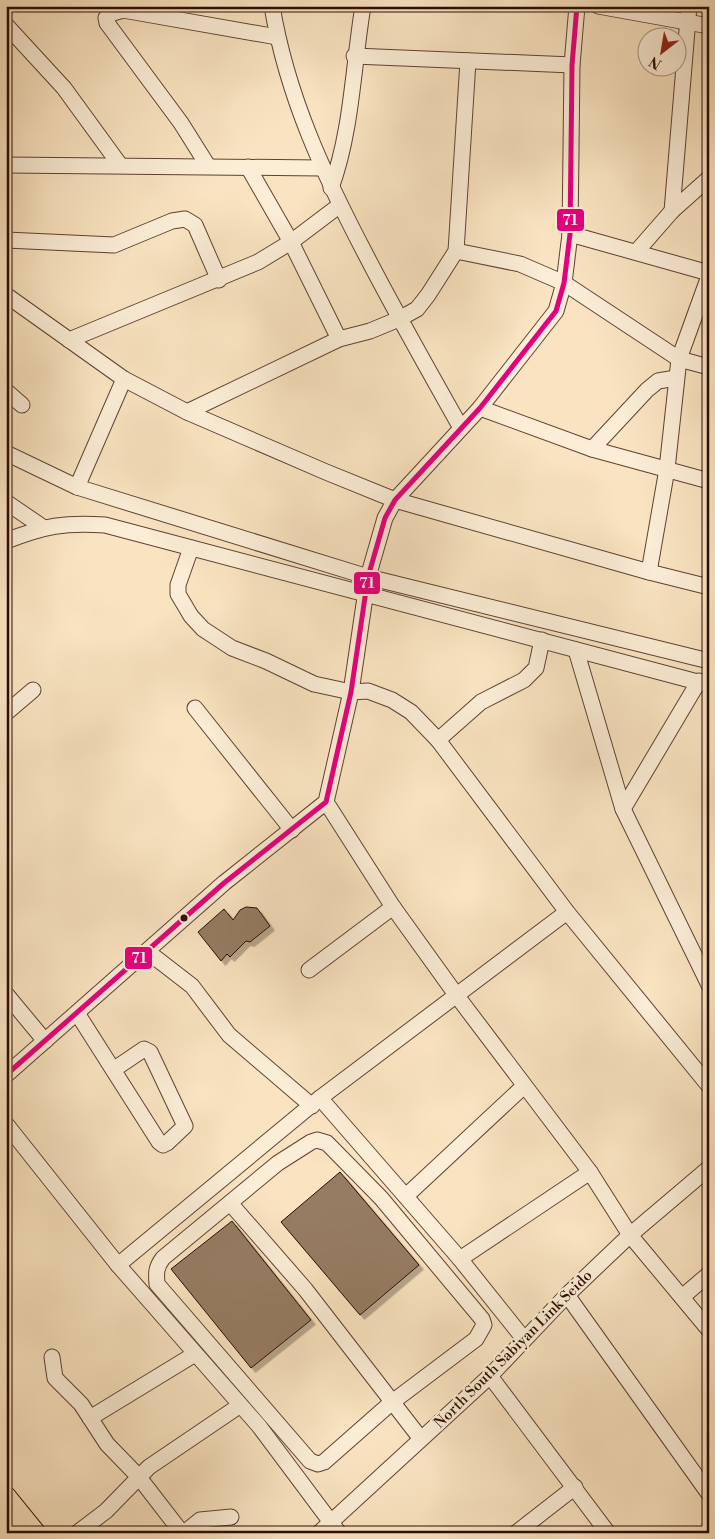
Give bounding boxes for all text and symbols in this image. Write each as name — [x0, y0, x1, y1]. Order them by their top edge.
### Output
north arrow — [638, 28, 688, 78]
text: N — [646, 52, 665, 73]
line badge: 71 — [556, 208, 585, 232]
text: 71 — [562, 212, 578, 230]
line badge: 71 — [353, 571, 381, 595]
text: 71 — [359, 575, 375, 593]
unlabelled marker — [179, 913, 189, 923]
line badge: 71 — [124, 946, 153, 970]
text: 71 — [131, 950, 147, 968]
street label: North South Sabiyan Link Seido — [430, 1266, 597, 1433]

